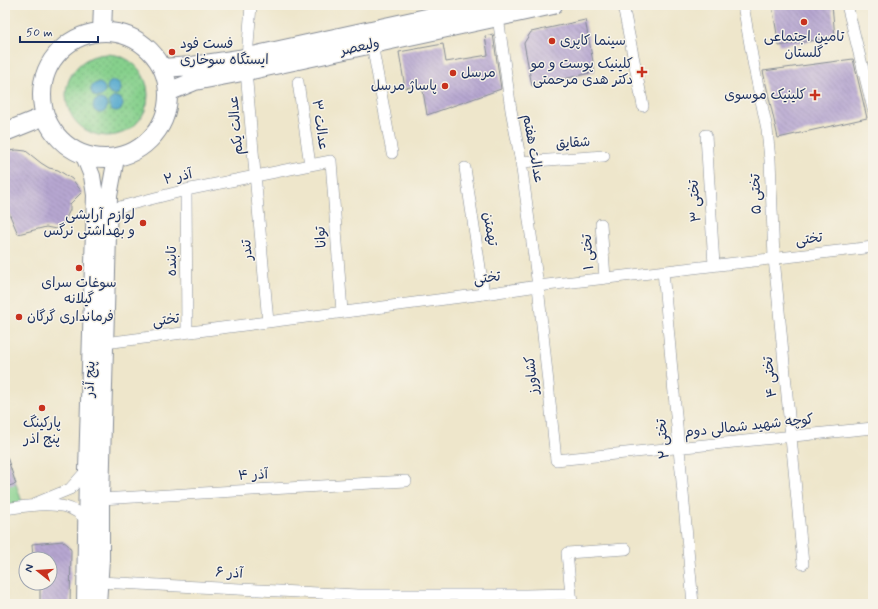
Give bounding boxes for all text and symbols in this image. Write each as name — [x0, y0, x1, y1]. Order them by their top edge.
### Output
marker: تامین اجتماعی گلستان — [799, 17, 809, 27]
scale bar — [20, 18, 98, 44]
text: 50 m — [26, 25, 53, 41]
place label: تامین اجتماعی گلستان — [764, 28, 845, 62]
place label: سینما کاپری — [560, 32, 626, 50]
street label: ولیعصر — [338, 34, 381, 60]
place label: فست فود ایستگاه سوخاری — [180, 35, 269, 69]
marker: سینما کاپری — [547, 36, 557, 46]
marker: فست فود ایستگاه سوخاری — [167, 47, 177, 57]
place label: کلینیک پوست و مو دکتر هدی مرحمتی — [530, 55, 633, 89]
place label: مرسل — [461, 64, 496, 82]
marker: کلینیک پوست و مو دکتر هدی مرحمتی — [636, 66, 648, 78]
marker: مرسل — [448, 68, 458, 78]
place label: پاساژ مرسل — [371, 77, 437, 95]
marker: پاساژ مرسل — [440, 81, 450, 91]
place label: کلینیک موسوی — [724, 86, 806, 104]
marker: کلینیک موسوی — [809, 89, 821, 101]
street label: عدالت یکم — [224, 94, 249, 156]
street label: عدالت ۳ — [308, 98, 332, 152]
street label: عدالت هفتم — [517, 113, 548, 185]
street label: شقایق — [555, 133, 591, 153]
street label: ۲ آذر — [162, 165, 195, 189]
street label: ۵ تختی — [746, 172, 766, 215]
street label: تختی ۳ — [684, 178, 705, 223]
place label: لوازم آرایشی و بهداشتی نرگس — [43, 206, 135, 240]
street label: تهمتن — [478, 211, 502, 248]
marker: لوازم آرایشی و بهداشتی نرگس — [138, 218, 148, 228]
street label: توانا — [311, 225, 331, 249]
street label: تختی — [794, 228, 825, 250]
street label: ۱ تختی — [578, 232, 598, 271]
street label: تندر — [237, 238, 257, 262]
street label: تابنده — [163, 245, 181, 276]
marker: سوغات سرای گیلانه — [74, 263, 84, 273]
street label: تختی — [472, 267, 503, 289]
place label: سوغات سرای گیلانه — [41, 274, 117, 308]
place label: فرمانداری گرگان — [27, 308, 114, 326]
street label: تختی — [151, 309, 182, 331]
marker: فرمانداری گرگان — [14, 312, 24, 322]
street label: کشاورز — [521, 355, 543, 396]
street label: تختی ۴ — [759, 355, 781, 399]
street label: پنج آذر — [80, 361, 100, 398]
marker: پارکینگ پنج اذر — [37, 403, 47, 413]
street label: کوچه شهید شمالی دوم — [684, 410, 815, 443]
place label: پارکینگ پنج اذر — [23, 414, 61, 448]
street label: تختی ۲ — [652, 417, 674, 460]
street label: آذر ۴ — [238, 465, 269, 485]
north arrow — [18, 551, 58, 591]
text: N — [22, 563, 37, 574]
street label: آذر ۶ — [215, 563, 244, 583]

